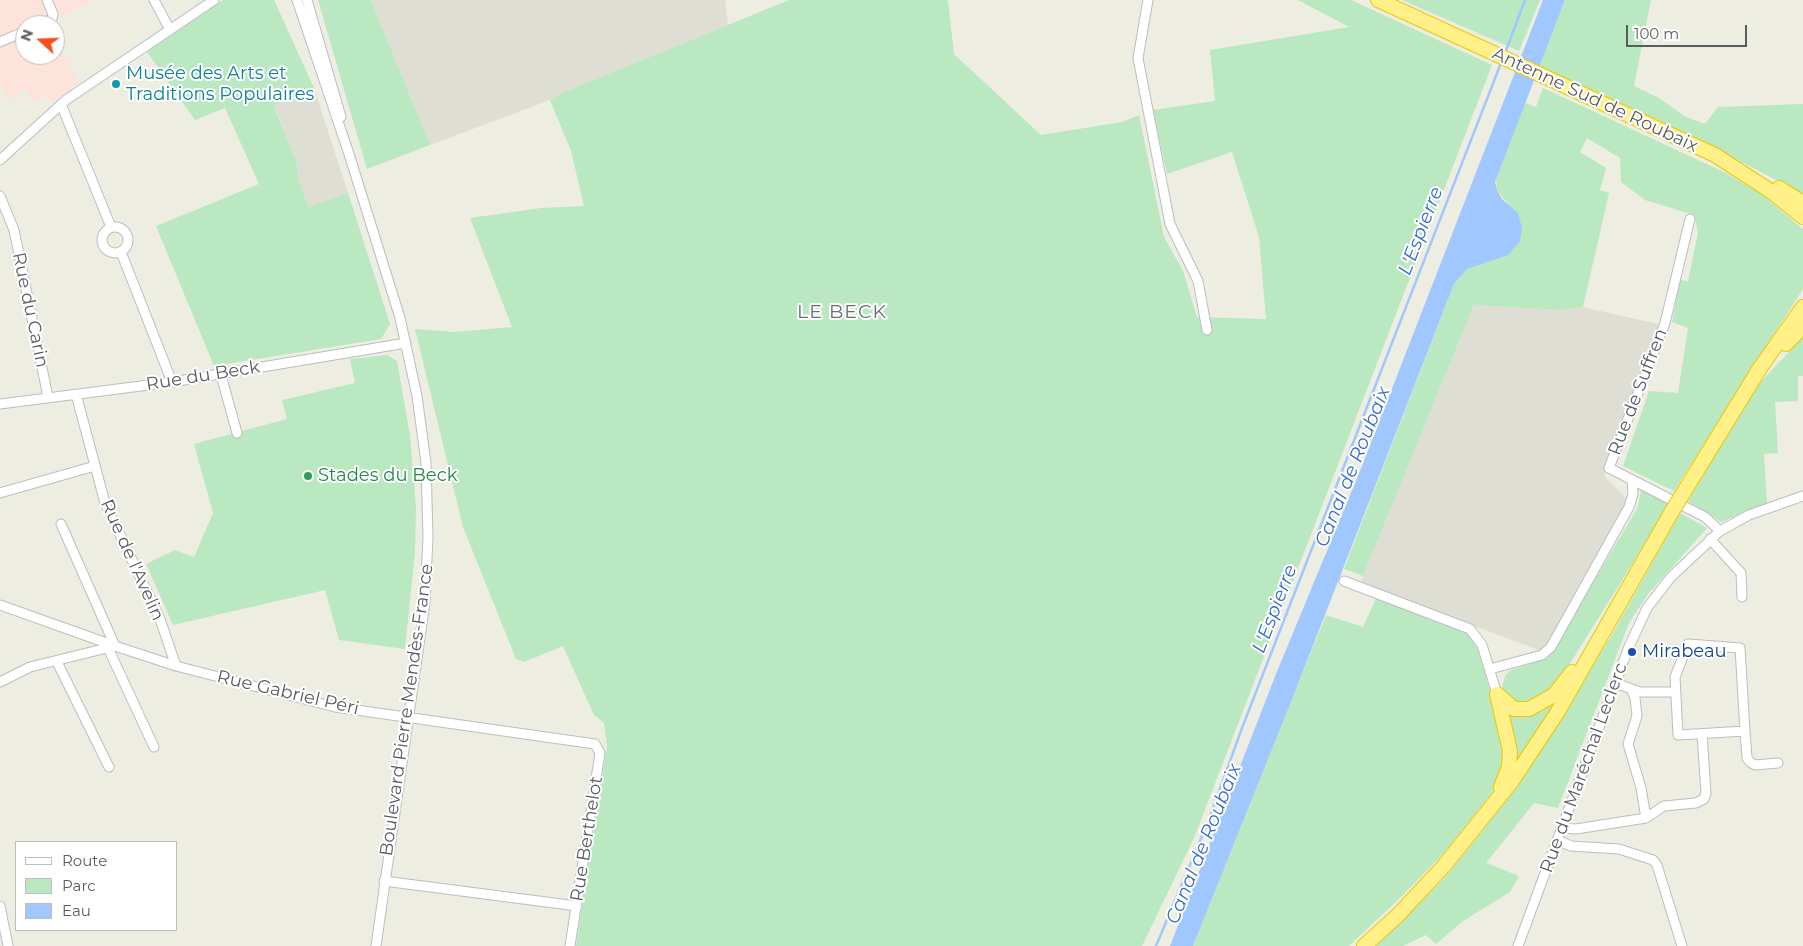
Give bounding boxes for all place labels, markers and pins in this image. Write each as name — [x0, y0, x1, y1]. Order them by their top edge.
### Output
place label: Musée des Arts et Traditions Populaires — [126, 63, 314, 106]
marker: Musée des Arts et Traditions Populaires — [110, 78, 122, 90]
place label: Stades du Beck — [318, 465, 457, 487]
marker: Stades du Beck — [302, 470, 314, 482]
place label: Mirabeau — [1642, 641, 1727, 663]
marker: Mirabeau — [1626, 646, 1638, 658]

